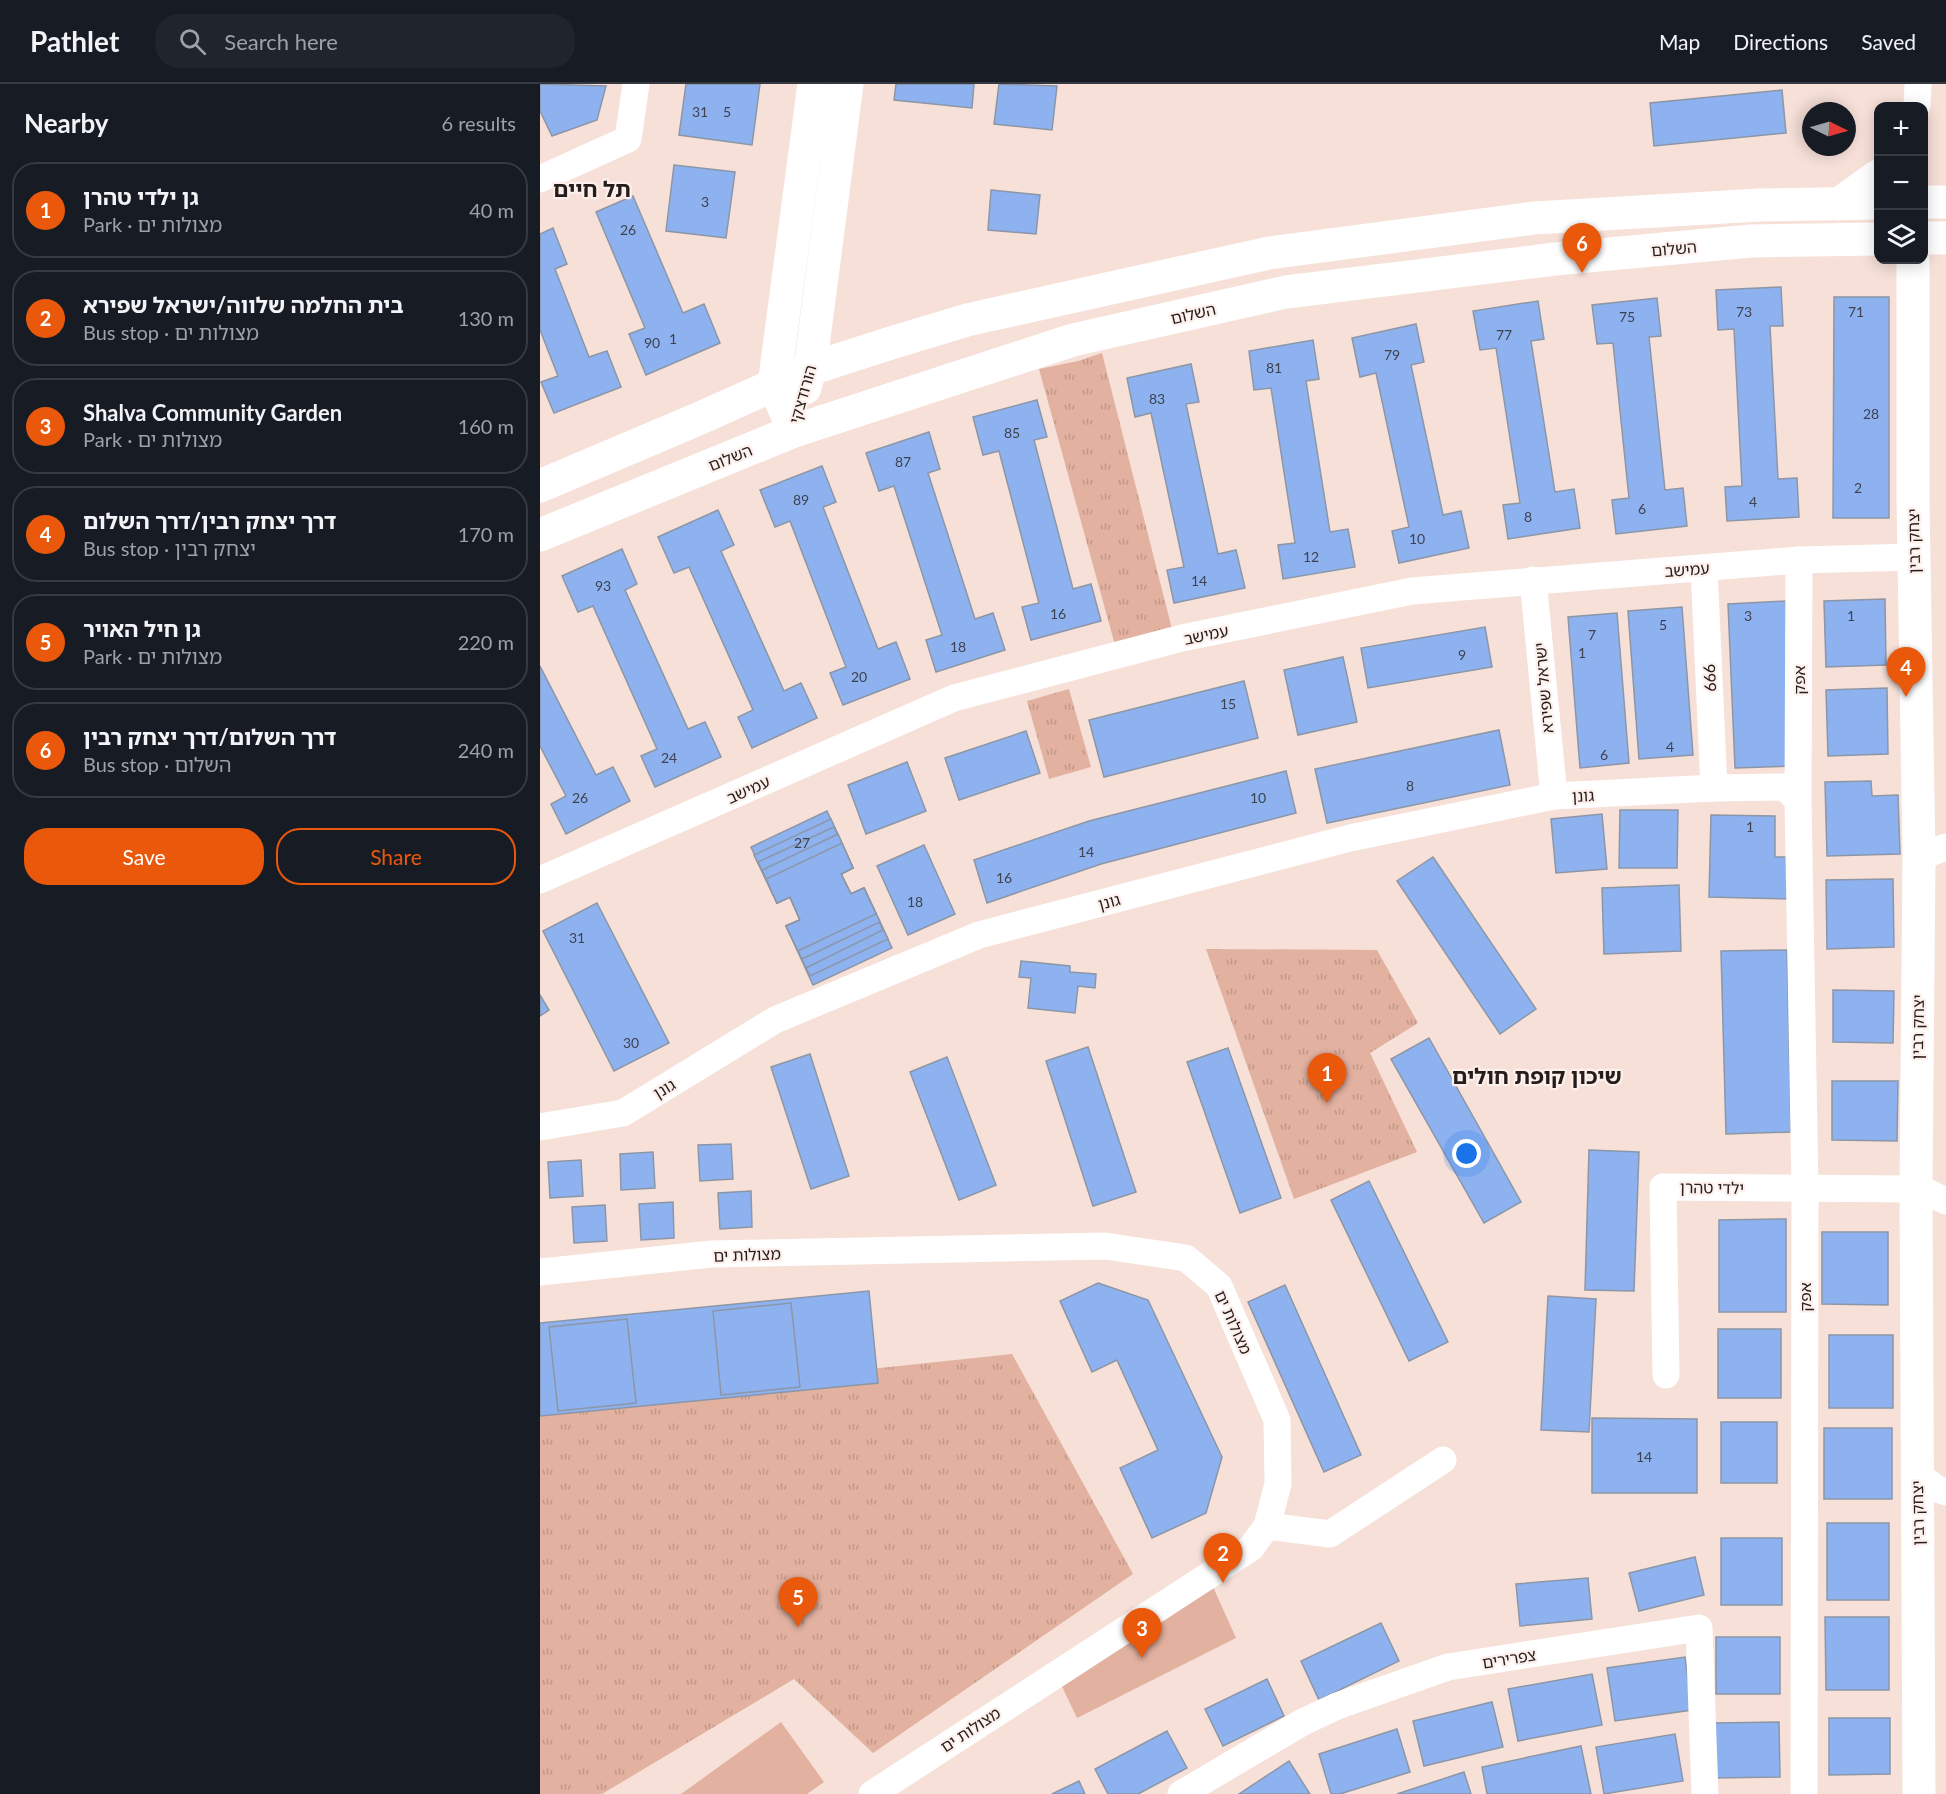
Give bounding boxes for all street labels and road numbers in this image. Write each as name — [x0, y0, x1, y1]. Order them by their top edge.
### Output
street label: השלום — [1650, 237, 1698, 259]
street label: השלום — [1169, 299, 1217, 327]
street label: הורודצקי — [785, 362, 819, 426]
street label: השלום — [705, 440, 755, 474]
street label: יצחק רבין — [1903, 508, 1923, 574]
street label: עמישב — [1664, 558, 1710, 580]
street label: עמישב — [1182, 620, 1230, 648]
street label: ישראל שפירא — [1530, 642, 1556, 734]
street label: 666 — [1699, 664, 1719, 692]
street label: אפק — [1789, 665, 1808, 695]
street label: עמישב — [723, 771, 773, 807]
street label: גונן — [1571, 785, 1595, 805]
street label: גונן — [1096, 889, 1122, 913]
street label: יצחק רבין — [1907, 994, 1927, 1060]
street label: גונן — [650, 1074, 678, 1102]
street label: ילדי טהרן — [1680, 1177, 1744, 1197]
street label: מצולות ים — [713, 1243, 781, 1265]
street label: אפק — [1795, 1282, 1814, 1312]
street label: מצולות ים — [1212, 1287, 1256, 1357]
street label: יצחק רבין — [1907, 1480, 1927, 1546]
street label: צפרירים — [1481, 1644, 1537, 1672]
street label: מצולות ים — [936, 1703, 1004, 1755]

